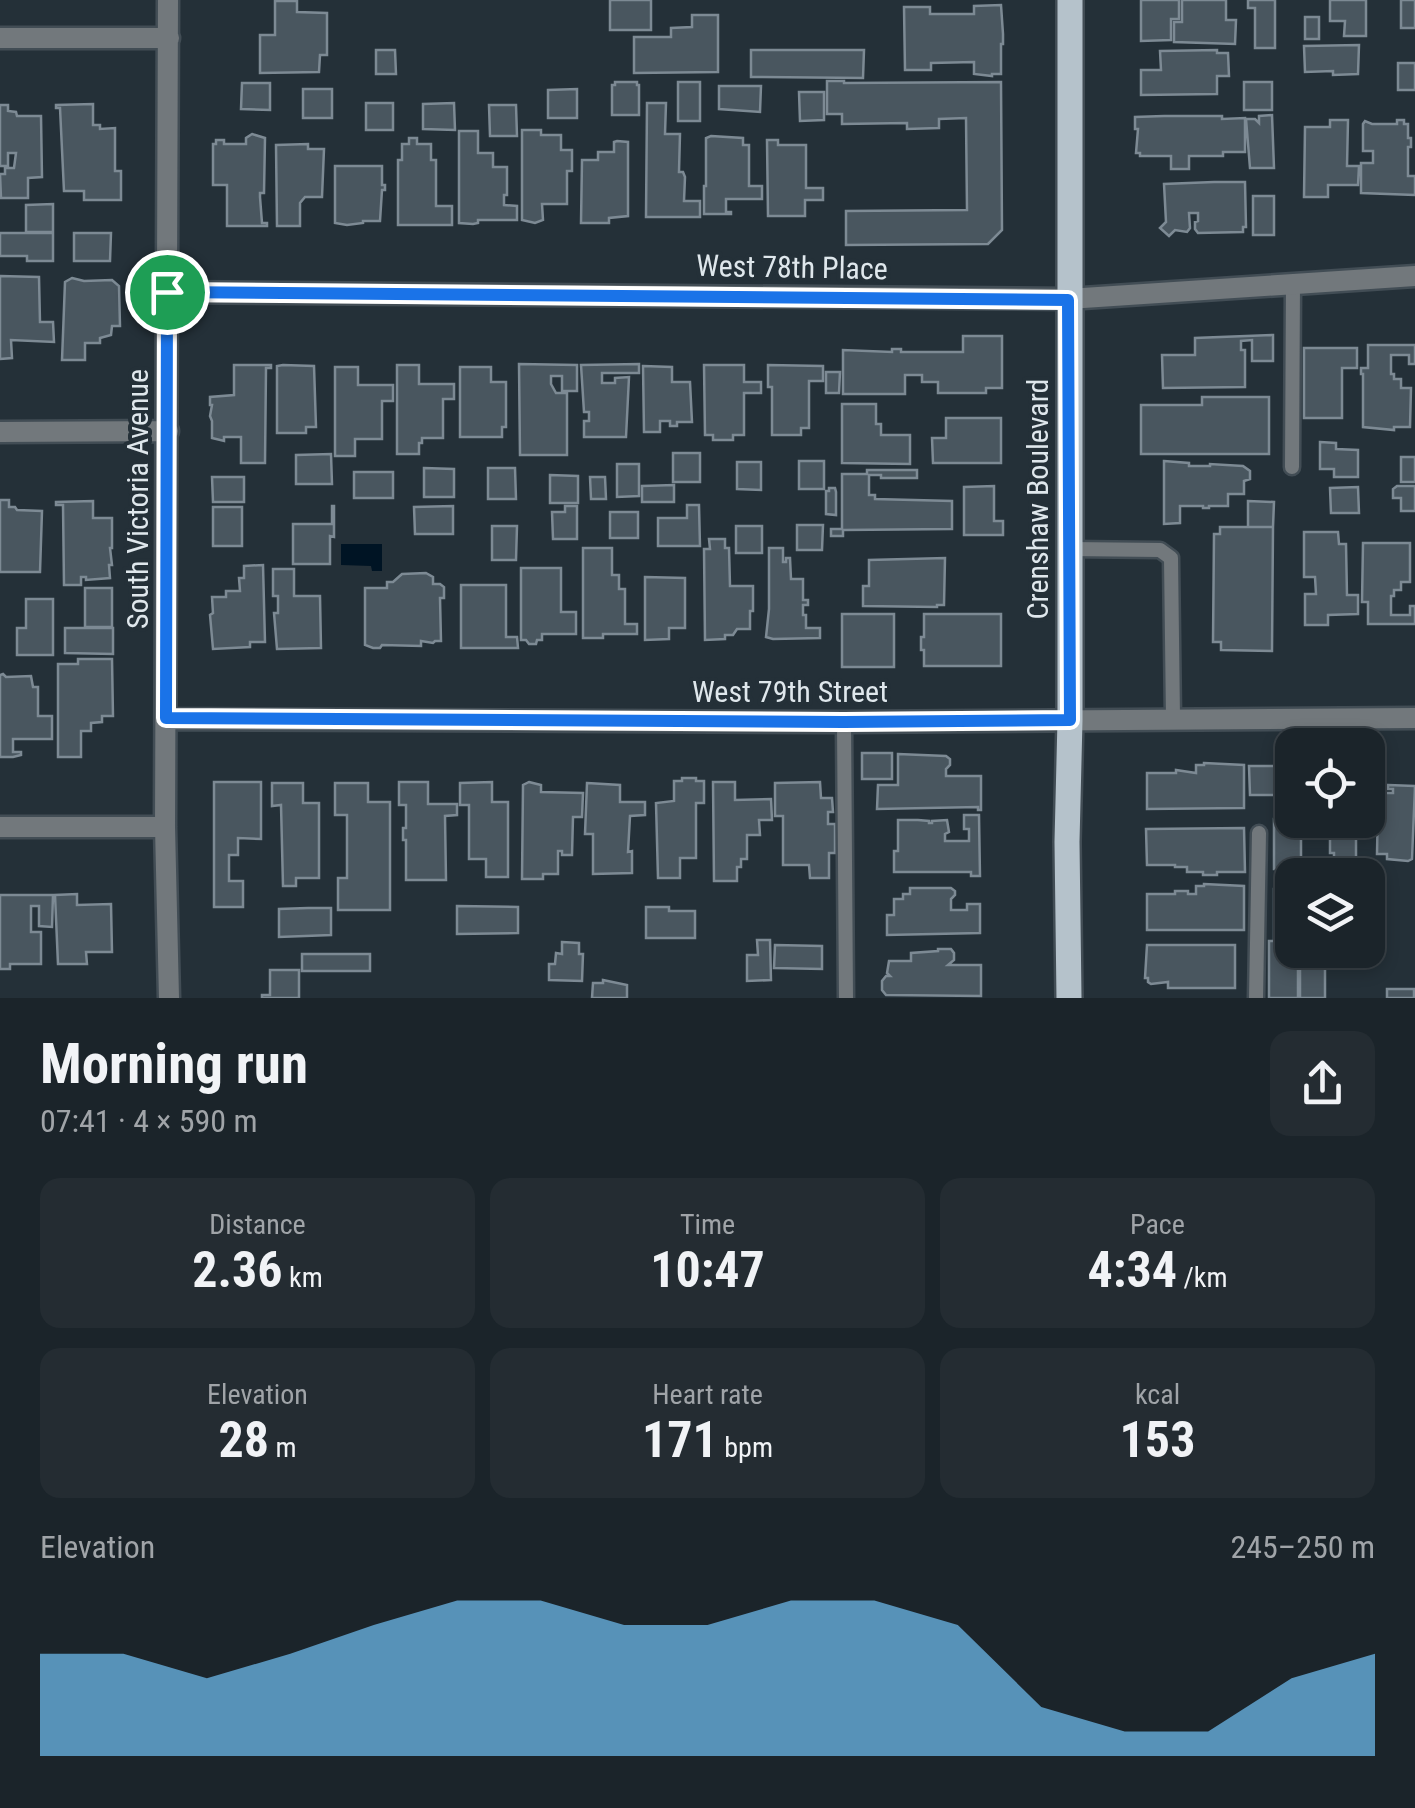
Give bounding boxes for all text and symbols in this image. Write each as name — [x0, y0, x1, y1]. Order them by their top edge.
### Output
street label: West 78th Place — [696, 248, 888, 286]
pin — [125, 250, 210, 335]
icon: arrive — [140, 265, 195, 320]
street label: South Victoria Avenue — [120, 369, 155, 629]
street label: Crenshaw Boulevard — [1020, 379, 1055, 619]
street label: West 79th Street — [692, 674, 888, 709]
map controls — [1275, 728, 1385, 968]
button: locate — [1275, 728, 1385, 838]
button: layers — [1275, 858, 1385, 968]
button: share — [1270, 1031, 1375, 1136]
text: Morning run — [40, 1032, 308, 1096]
text: 07:41 · 4 × 590 m — [40, 1102, 258, 1140]
text: Distance — [209, 1208, 306, 1241]
text: Time — [680, 1208, 735, 1241]
text: Pace — [1130, 1208, 1185, 1241]
text: 2.36 — [192, 1241, 283, 1299]
text: 10:47 — [650, 1241, 765, 1299]
text: 4:34 — [1087, 1241, 1177, 1299]
text: km — [283, 1261, 323, 1294]
text: /km — [1177, 1261, 1228, 1294]
text: Elevation — [207, 1378, 308, 1411]
text: Heart rate — [652, 1378, 763, 1411]
text: kcal — [1135, 1378, 1180, 1411]
text: 28 — [218, 1411, 269, 1469]
text: 171 — [642, 1411, 718, 1469]
text: 153 — [1120, 1411, 1195, 1469]
text: m — [269, 1431, 297, 1464]
text: bpm — [718, 1431, 773, 1464]
text: Elevation — [40, 1528, 155, 1566]
text: 245–250 m — [1230, 1528, 1375, 1566]

